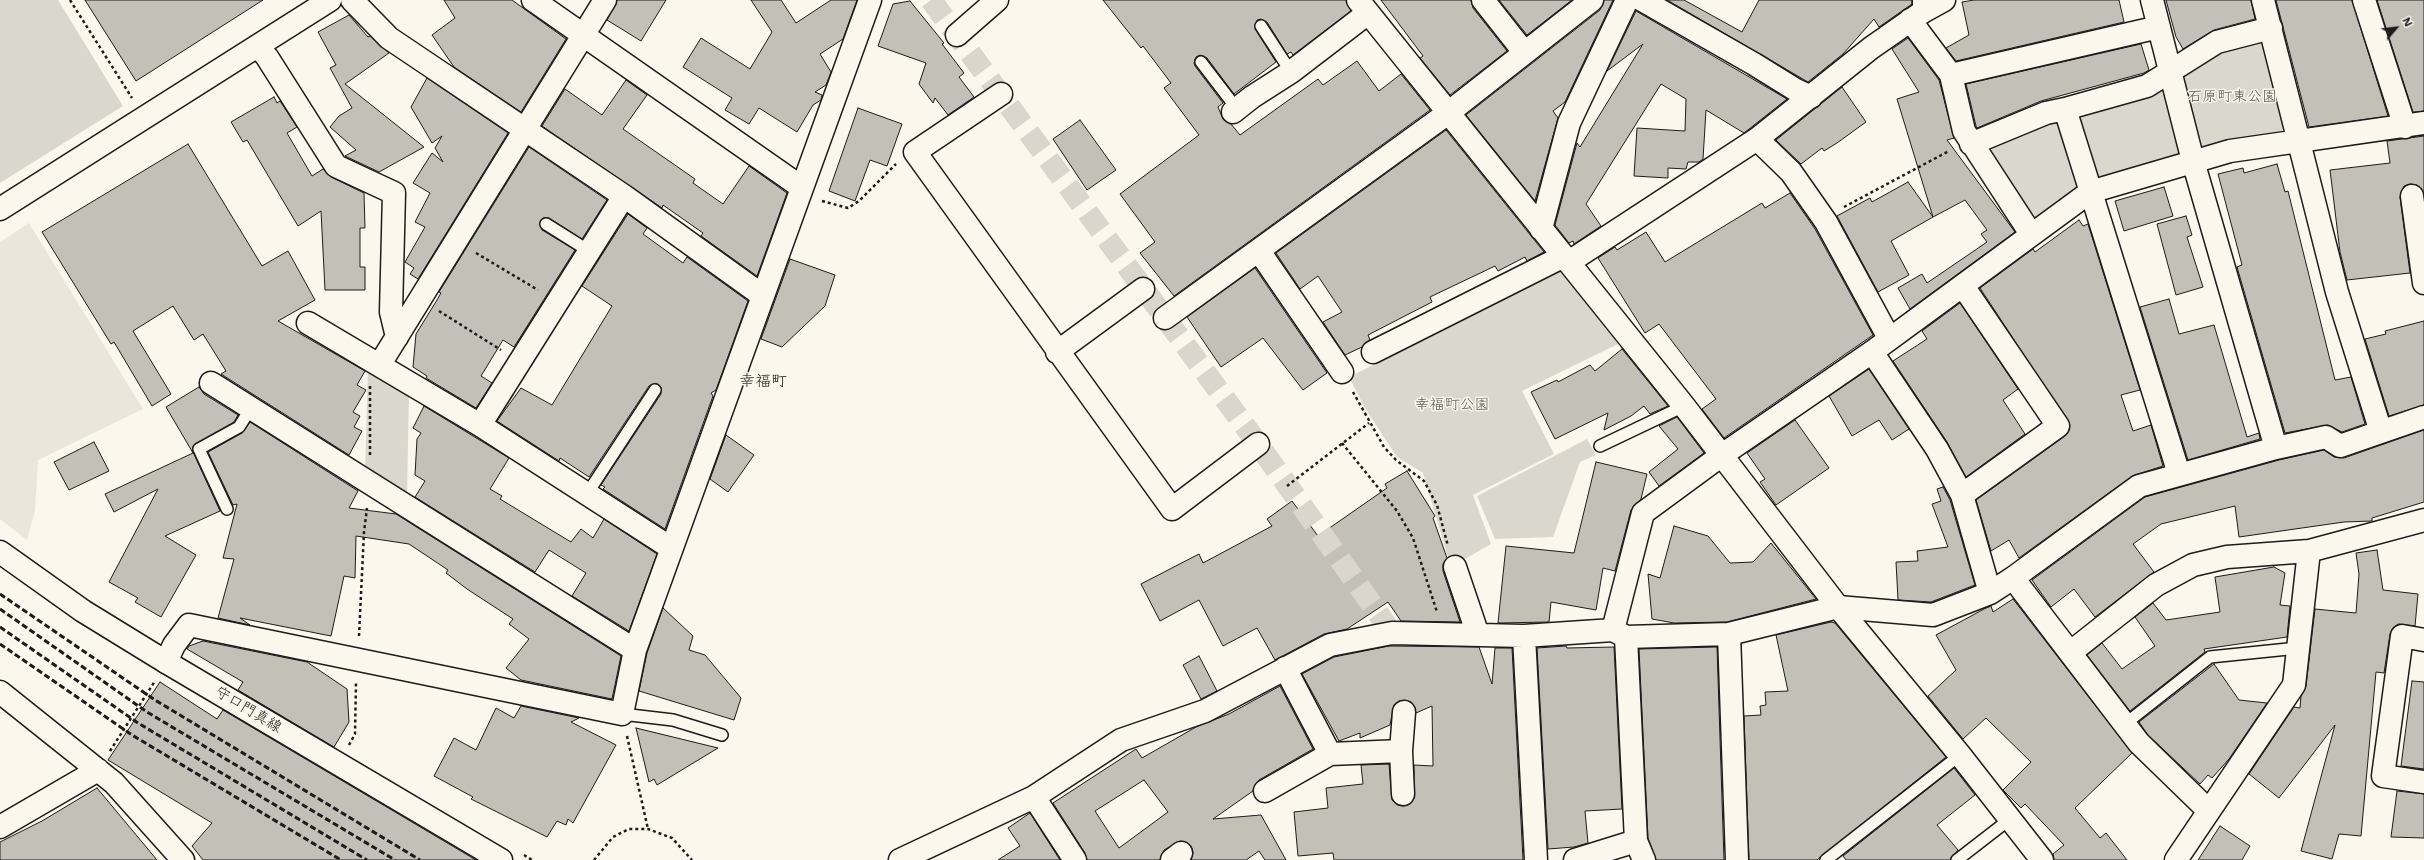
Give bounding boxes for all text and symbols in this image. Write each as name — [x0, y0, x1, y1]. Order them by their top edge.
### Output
north arrow — [2376, 8, 2416, 48]
text: N — [2398, 15, 2416, 30]
park label: 石原町東公園 — [2187, 88, 2277, 106]
district label: 幸福町 — [739, 372, 787, 392]
park label: 幸福町公園 — [1415, 396, 1489, 414]
street label: 守口門真線 — [211, 683, 285, 737]

